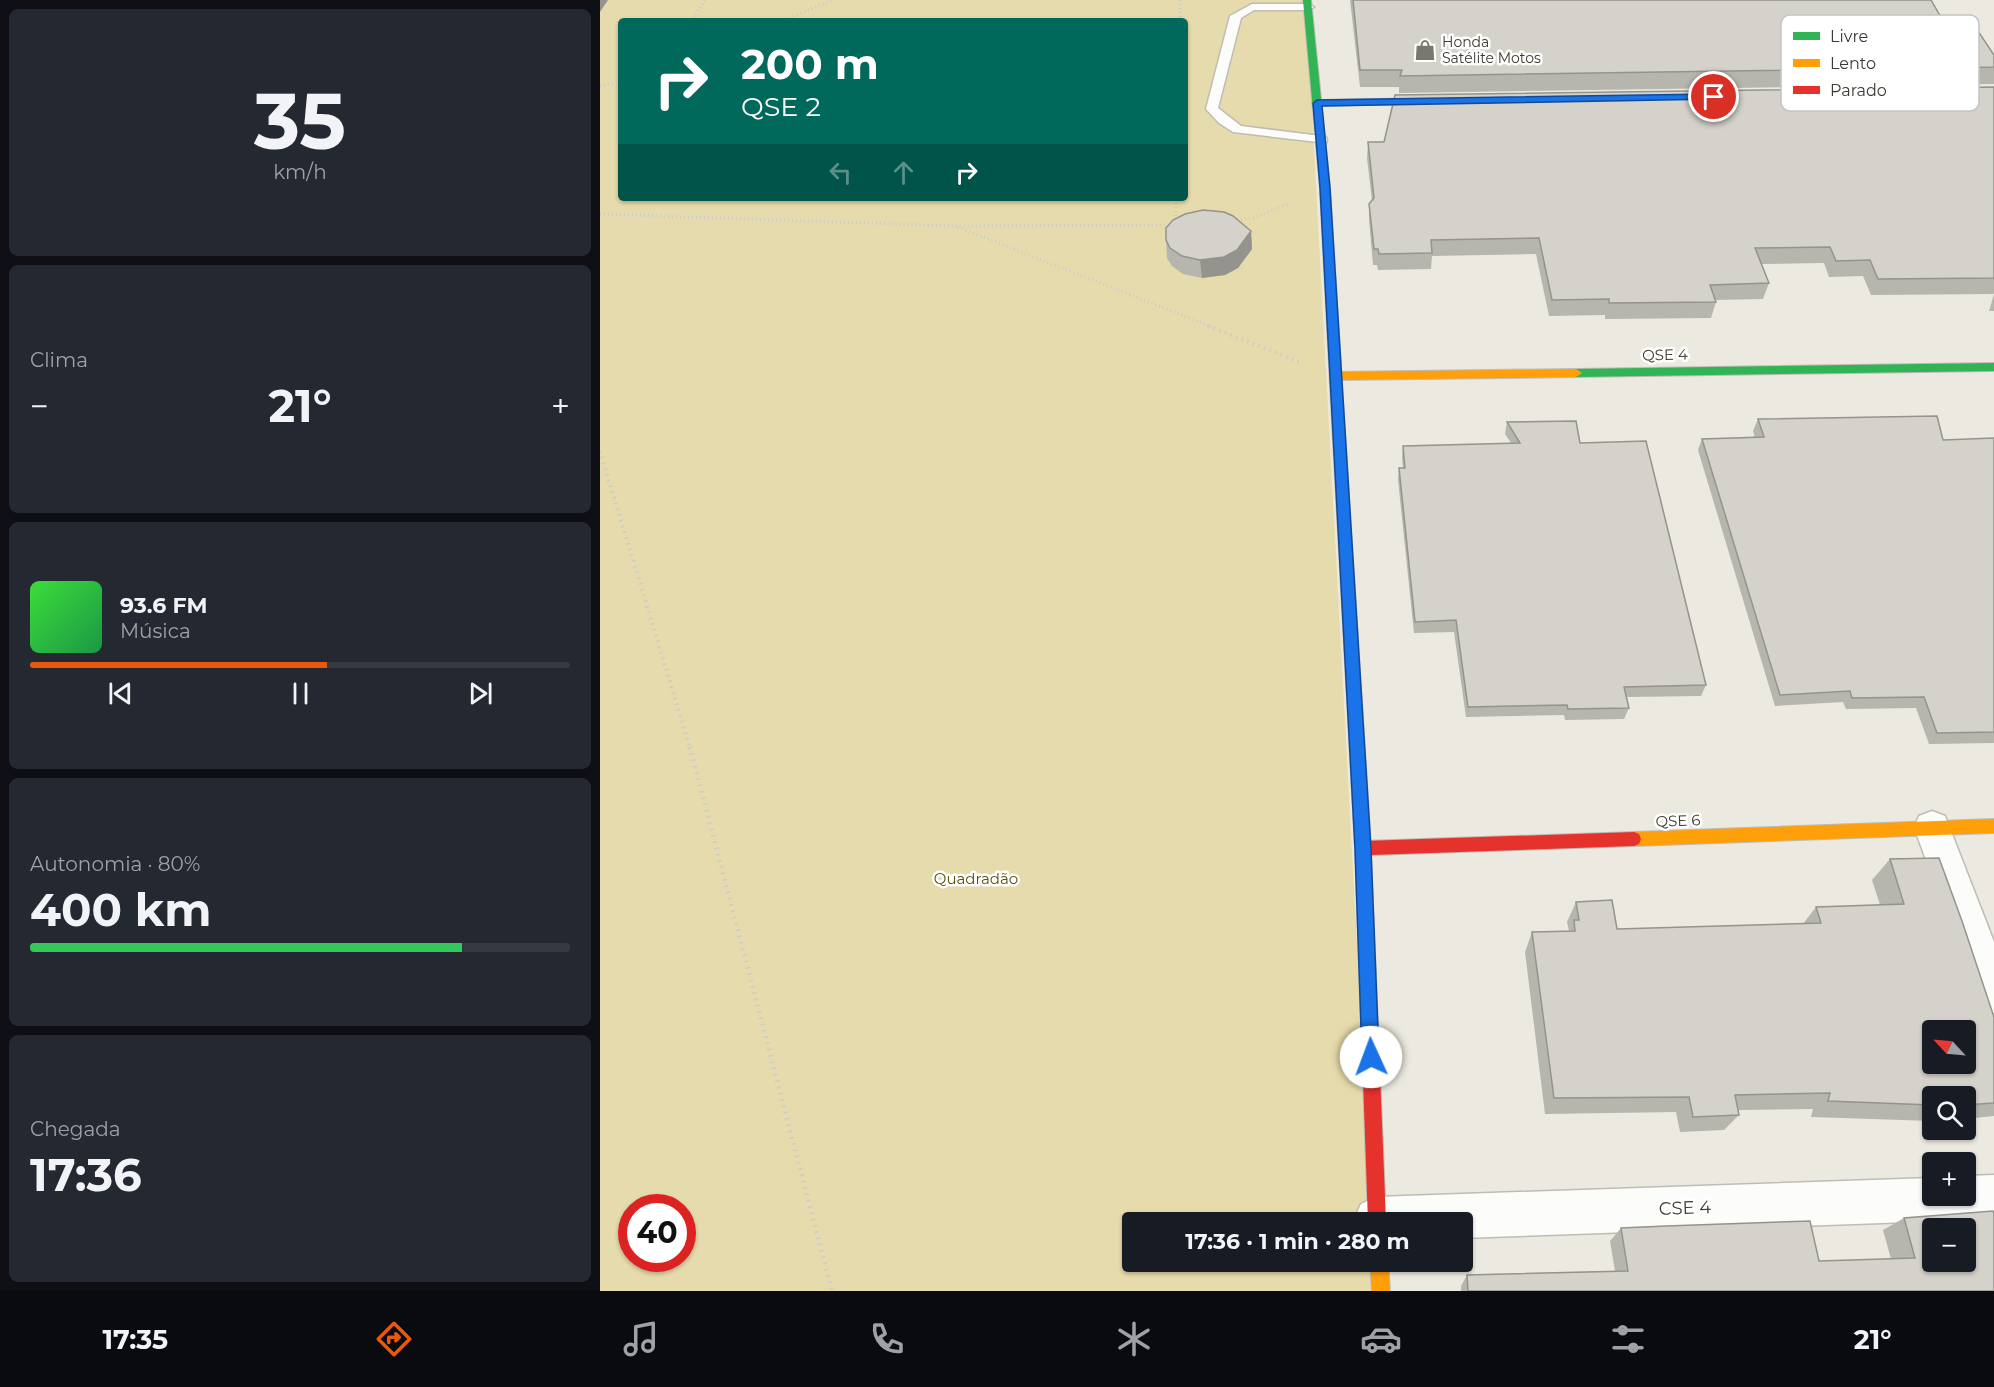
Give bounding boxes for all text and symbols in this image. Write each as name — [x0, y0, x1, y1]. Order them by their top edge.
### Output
legend — [1781, 15, 1979, 111]
text: Livre — [1830, 27, 1868, 46]
place label: Honda Satélite Motos — [1442, 33, 1541, 67]
text: 200 m — [741, 38, 879, 90]
shop icon: Honda Satélite Motos — [1413, 38, 1437, 62]
icon: right — [642, 42, 720, 120]
text: Lento — [1830, 54, 1876, 73]
pin — [1688, 71, 1739, 122]
text: 35 — [254, 73, 346, 169]
icon: arrive — [1697, 80, 1730, 113]
text: Parado — [1830, 81, 1887, 100]
text: QSE 2 — [741, 90, 821, 123]
icon: left — [824, 156, 857, 189]
icon: ahead — [887, 156, 920, 189]
icon: right — [950, 156, 983, 189]
text: km/h — [273, 160, 327, 184]
street label: QSE 4 — [1642, 345, 1688, 364]
text: Clima — [30, 348, 88, 372]
text: 21° — [268, 378, 332, 433]
text: − — [30, 386, 49, 426]
text: + — [551, 386, 570, 426]
text: 93.6 FM — [120, 592, 208, 619]
text: Música — [120, 619, 191, 643]
icon: previous — [104, 677, 137, 710]
icon: pause — [284, 677, 317, 710]
icon: next — [464, 677, 497, 710]
street label: QSE 6 — [1655, 810, 1701, 831]
text: Autonomia · 80% — [30, 852, 200, 876]
park label: Quadradão — [934, 869, 1018, 888]
text: 400 km — [30, 882, 211, 937]
north arrow — [1922, 1020, 1976, 1074]
map controls — [1922, 1020, 1976, 1272]
position arrow — [1339, 1025, 1403, 1089]
button: search — [1922, 1086, 1976, 1140]
text: Chegada — [30, 1117, 121, 1141]
text: 17:36 — [30, 1147, 142, 1202]
button: + — [1922, 1152, 1976, 1206]
speed limit sign: 40 — [618, 1194, 696, 1272]
street label: CSE 4 — [1658, 1196, 1712, 1220]
button: − — [1922, 1218, 1976, 1272]
text: 17:36 · 1 min · 280 m — [1185, 1228, 1410, 1255]
icon: directions — [373, 1318, 415, 1360]
icon: music — [620, 1318, 662, 1360]
icon: phone — [866, 1318, 908, 1360]
icon: climate — [1113, 1318, 1155, 1360]
icon: car — [1360, 1318, 1402, 1360]
icon: filters — [1607, 1318, 1649, 1360]
text: 17:35 — [102, 1323, 168, 1356]
text: 21° — [1854, 1323, 1892, 1356]

